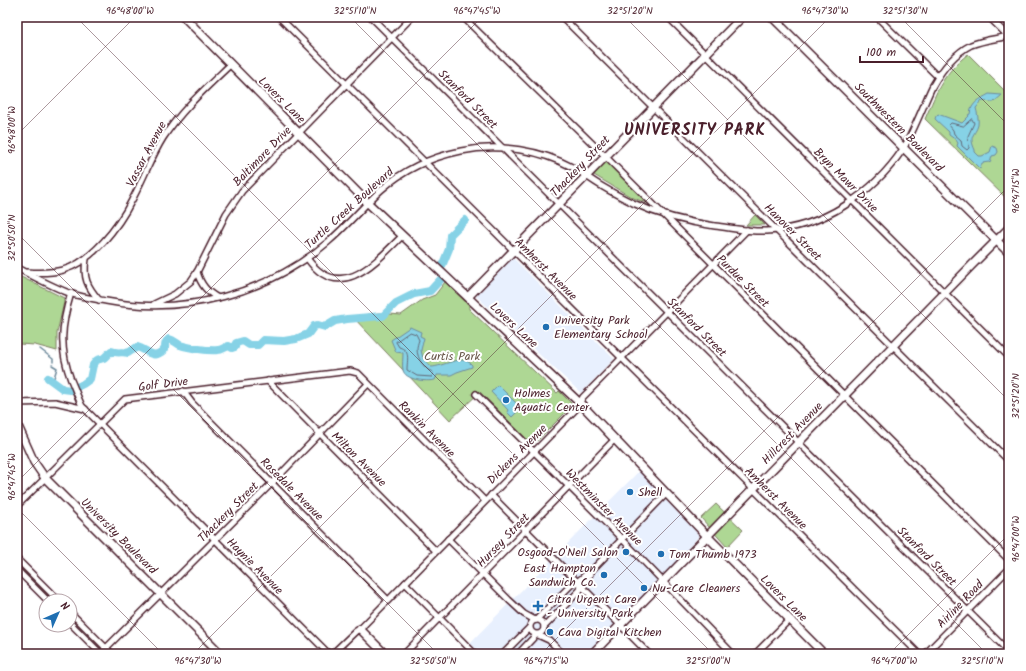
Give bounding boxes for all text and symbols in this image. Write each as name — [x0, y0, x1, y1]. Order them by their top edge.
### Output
text: 96°48'00"W — [106, 3, 154, 19]
text: 32°51'10"N — [333, 3, 377, 19]
text: 96°47'45"W — [453, 3, 501, 19]
text: 32°51'20"N — [607, 3, 653, 19]
text: 96°47'30"W — [801, 3, 849, 19]
text: 32°51'30"N — [882, 3, 928, 19]
scale bar — [860, 38, 923, 64]
text: 100 m — [866, 43, 897, 62]
street label: Stanford Street — [433, 65, 502, 134]
street label: Lovers Lane — [254, 72, 310, 129]
street label: Southwestern Boulevard — [849, 78, 949, 177]
text: 96°48'00"W — [4, 106, 20, 154]
street label: Vassar Avenue — [121, 117, 172, 190]
district label: UNIVERSITY PARK — [624, 118, 766, 143]
street label: Baltimore Drive — [228, 121, 297, 191]
street label: Thackery Street — [546, 131, 615, 202]
street label: Bryn Mawr Drive — [809, 143, 883, 218]
street label: Turtle Creek Boulevard — [301, 162, 399, 254]
text: 96°47'15"W — [1008, 168, 1024, 214]
street label: Hanover Street — [759, 199, 826, 266]
text: 32°50'50"N — [4, 214, 20, 262]
street label: Amherst Avenue — [510, 233, 582, 306]
street label: Purdue Street — [712, 250, 774, 313]
street label: Stanford Street — [662, 293, 731, 362]
street label: Lovers Lane — [485, 298, 543, 353]
place label: University Park Elementary School — [554, 311, 647, 344]
marker: University Park Elementary School — [541, 322, 551, 332]
park label: Curtis Park — [424, 347, 480, 366]
street label: Golf Drive — [137, 372, 190, 397]
text: 32°51'20"N — [1008, 373, 1024, 419]
place label: Holmes Aquatic Center — [514, 384, 590, 417]
marker: Holmes Aquatic Center — [501, 395, 511, 405]
street label: Rankin Avenue — [394, 396, 460, 463]
street label: Hillcrest Avenue — [757, 397, 828, 469]
street label: Dickens Avenue — [483, 419, 552, 489]
street label: Milton Avenue — [327, 427, 391, 492]
text: 96°47'45"W — [4, 453, 20, 501]
street label: Rosedale Avenue — [256, 453, 328, 526]
street label: Amherst Avenue — [740, 462, 812, 535]
street label: Westminster Avenue — [561, 464, 647, 551]
street label: Thackery Street — [193, 477, 263, 547]
place label: Shell — [638, 483, 662, 502]
marker: Shell — [625, 487, 635, 497]
street label: University Boulevard — [76, 494, 162, 580]
street label: Hursey Street — [473, 509, 534, 572]
text: 96°47'00"W — [1008, 516, 1024, 562]
street label: Stanford Street — [892, 522, 961, 591]
street label: Haynie Avenue — [222, 533, 288, 600]
place label: Osgood-O'Neil Salon — [517, 543, 618, 562]
place label: Tom Thumb 1973 — [669, 545, 757, 564]
marker: Osgood-O'Neil Salon — [621, 547, 631, 557]
marker: Tom Thumb 1973 — [656, 549, 666, 559]
place label: East Hampton Sandwich Co. — [523, 559, 596, 592]
marker: East Hampton Sandwich Co. — [599, 570, 609, 580]
street label: Lovers Lane — [756, 570, 812, 627]
street label: Airline Road — [932, 575, 989, 633]
place label: Nu-Care Cleaners — [652, 579, 740, 598]
marker: Nu-Care Cleaners — [639, 583, 649, 593]
place label: Citra Urgent Care - University Park — [547, 590, 637, 623]
north arrow — [38, 593, 78, 633]
text: N — [56, 598, 73, 615]
marker: Citra Urgent Care - University Park — [532, 600, 544, 612]
place label: Cava Digital Kitchen — [558, 623, 662, 642]
marker: Cava Digital Kitchen — [545, 627, 555, 637]
text: 96°47'30"W — [174, 653, 222, 669]
text: 32°50'50"N — [409, 653, 457, 669]
text: 96°47'15"W — [523, 653, 569, 669]
text: 32°51'00"N — [686, 653, 731, 669]
text: 96°47'00"W — [871, 653, 917, 669]
text: 32°51'10"N — [960, 653, 1004, 669]

